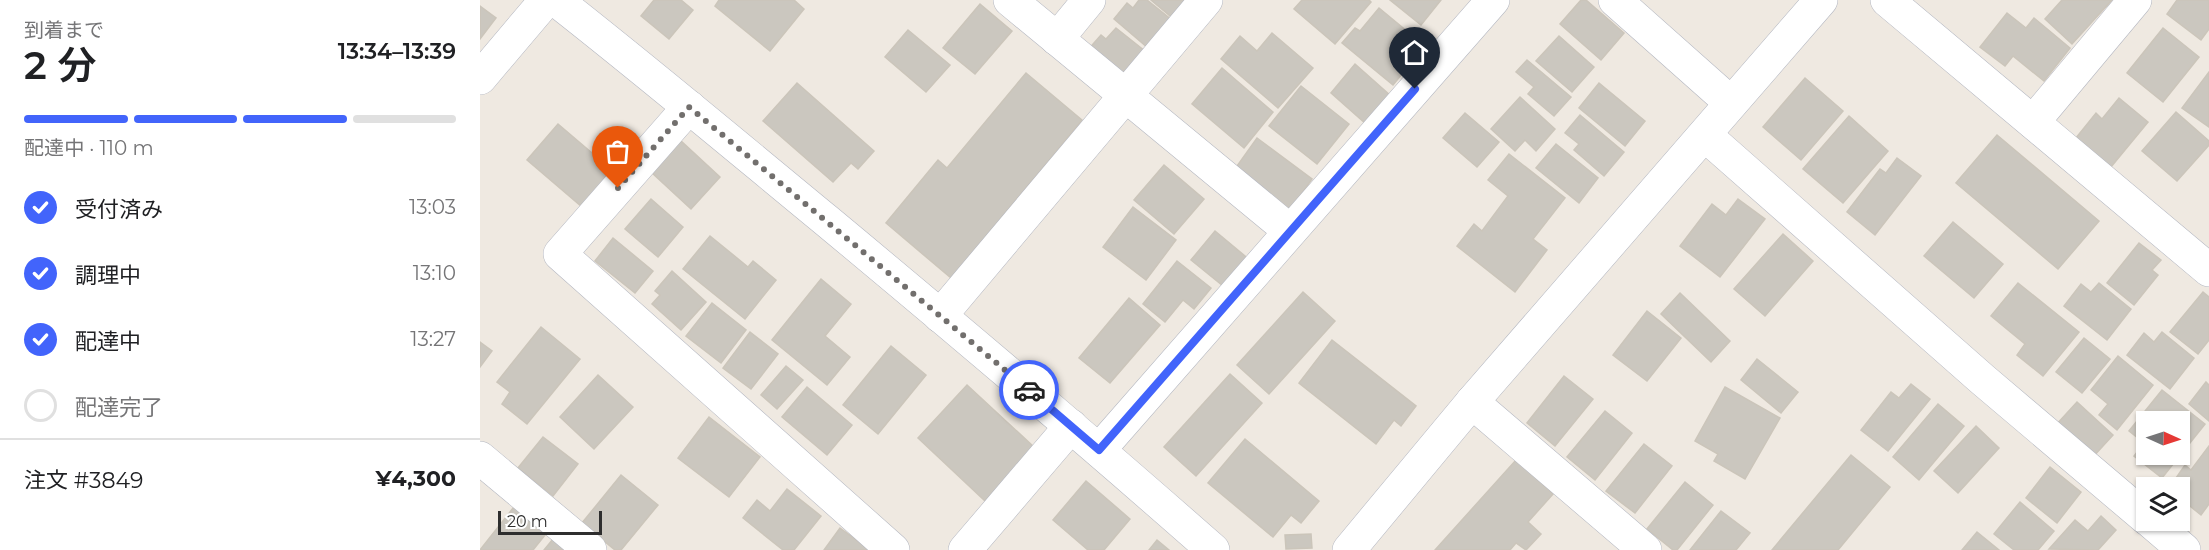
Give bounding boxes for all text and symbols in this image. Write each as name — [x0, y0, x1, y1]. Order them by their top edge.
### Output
text: 到着まで — [24, 18, 104, 42]
pin — [1389, 27, 1440, 89]
icon: home — [1398, 36, 1431, 69]
text: 13:34–13:39 — [338, 38, 456, 65]
text: 2 分 — [24, 41, 96, 89]
pin — [592, 126, 643, 188]
icon: bag — [601, 135, 634, 168]
text: 配達中 · 110 m — [24, 136, 154, 160]
icon: check — [24, 191, 57, 224]
text: 13:03 — [409, 195, 456, 219]
text: 受付済み — [75, 196, 163, 223]
icon: check — [24, 257, 57, 290]
text: 13:10 — [413, 261, 456, 285]
text: 調理中 — [75, 262, 141, 289]
icon: check — [24, 323, 57, 356]
text: 13:27 — [410, 327, 456, 351]
text: 配達中 — [75, 328, 141, 355]
courier — [999, 360, 1059, 420]
icon: car — [1013, 374, 1046, 407]
text: 配達完了 — [75, 394, 163, 421]
north arrow — [2136, 411, 2190, 465]
map controls — [2136, 411, 2190, 531]
text: ¥4,300 — [376, 465, 456, 492]
text: 注文 #3849 — [24, 467, 143, 494]
button: layers — [2136, 477, 2190, 531]
scale bar — [498, 508, 602, 536]
text: 20 m — [507, 512, 548, 531]

